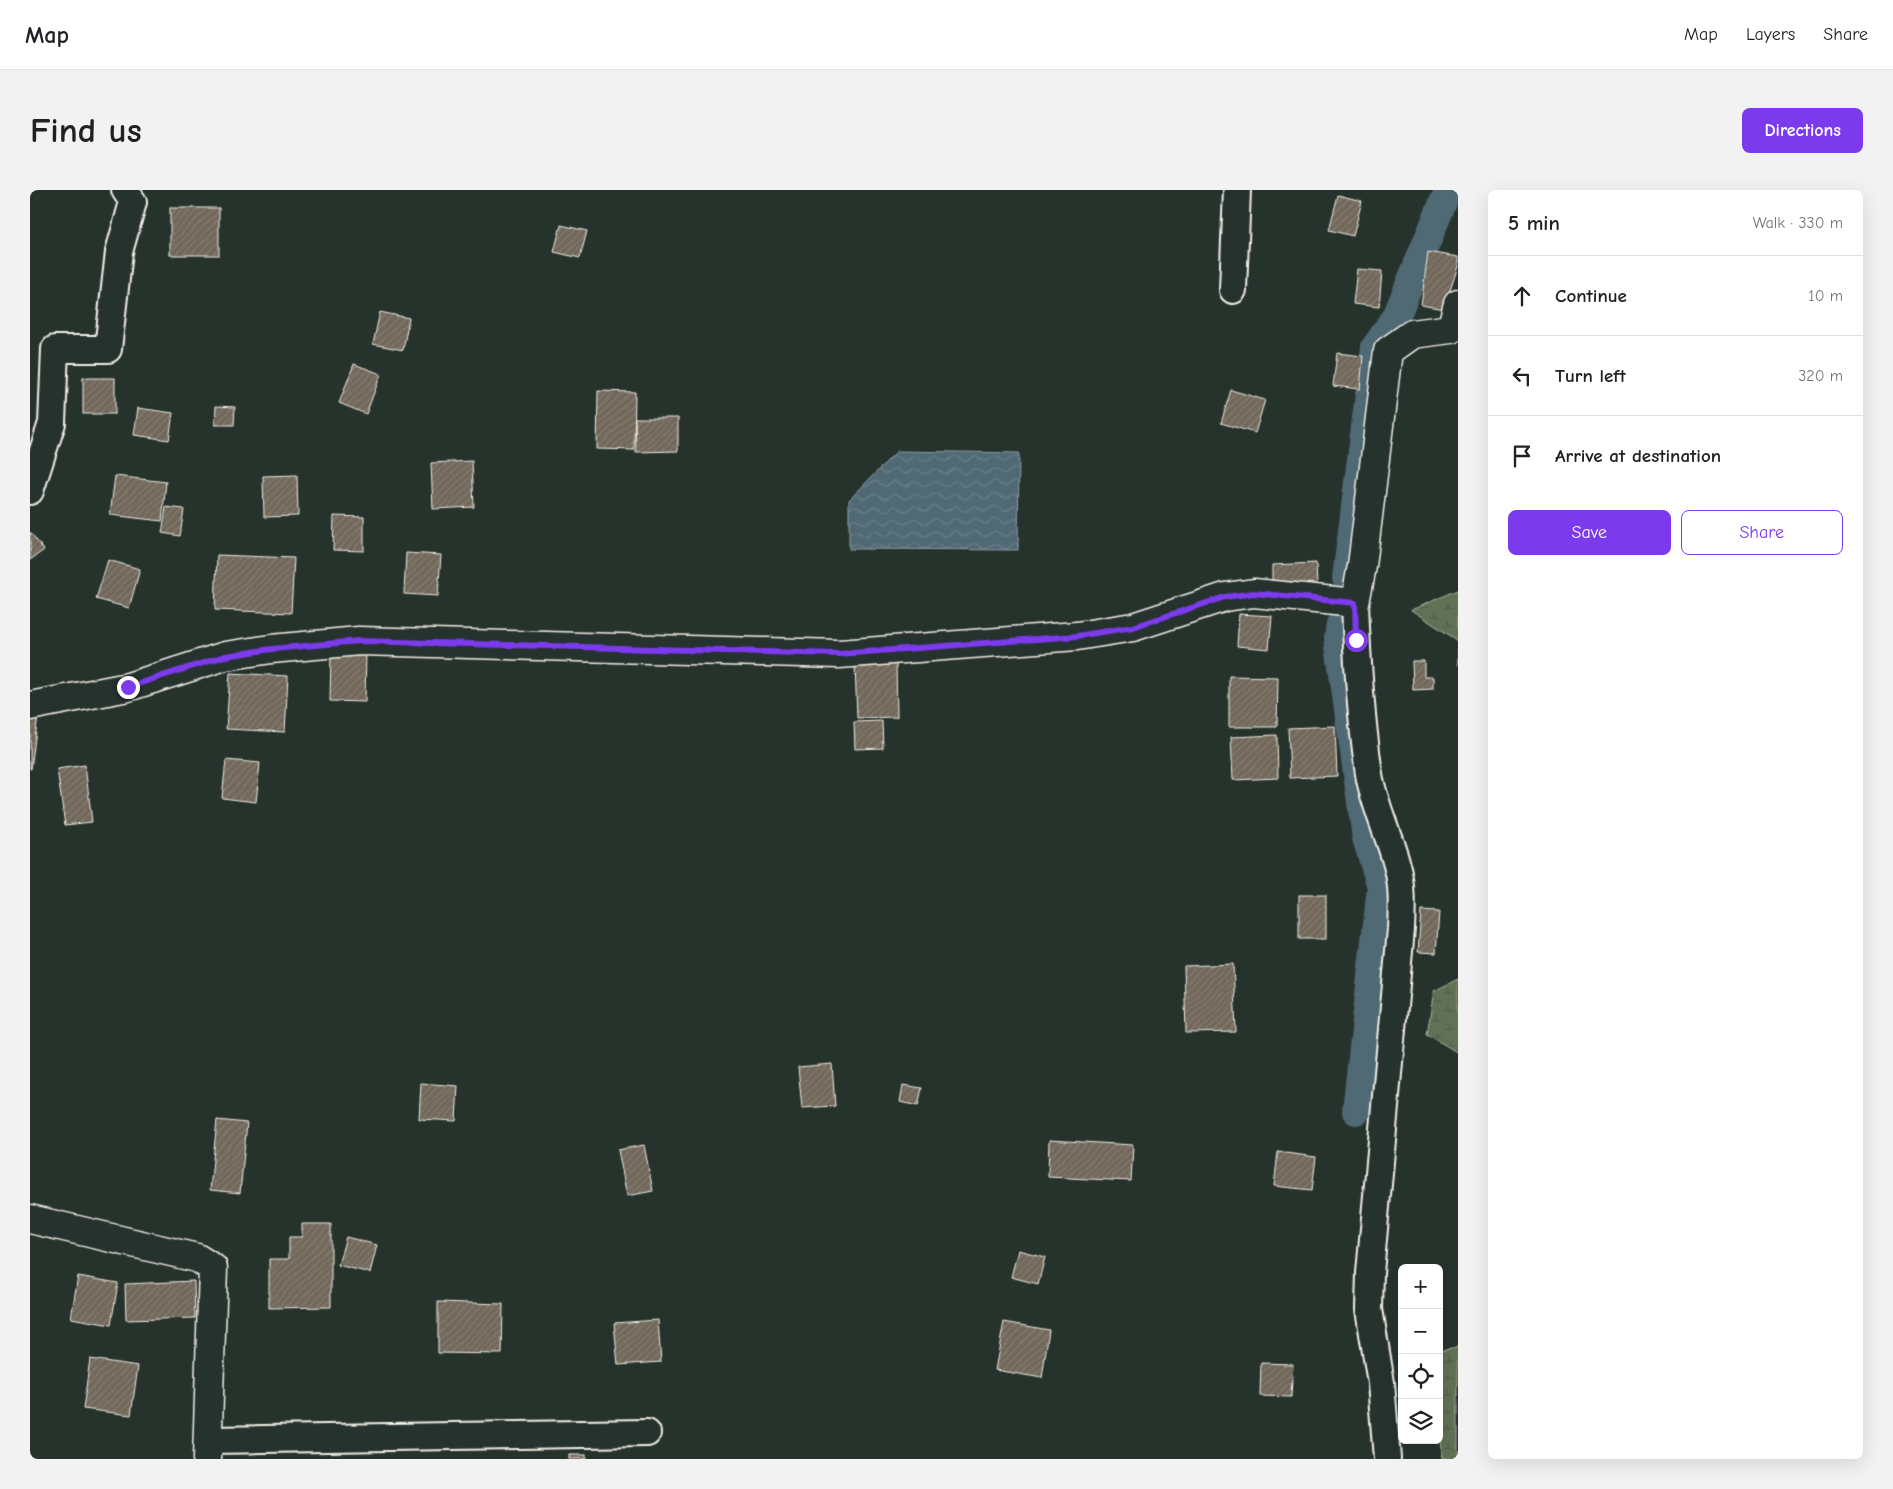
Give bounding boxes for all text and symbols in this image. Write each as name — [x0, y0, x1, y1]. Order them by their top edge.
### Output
text: Map — [25, 21, 69, 49]
text: Map — [1684, 24, 1718, 45]
text: Layers — [1746, 24, 1795, 45]
text: Share — [1823, 24, 1868, 45]
button: Directions — [1742, 108, 1863, 153]
text: Find us — [30, 110, 142, 151]
text: 5 min — [1508, 211, 1560, 235]
text: Walk · 330 m — [1753, 214, 1843, 232]
icon: ahead — [1508, 282, 1536, 310]
text: Continue — [1555, 285, 1627, 307]
text: 10 m — [1808, 287, 1843, 305]
icon: left — [1508, 362, 1536, 390]
text: Turn left — [1555, 365, 1626, 387]
text: 320 m — [1798, 367, 1843, 385]
icon: arrive — [1508, 442, 1536, 470]
text: Arrive at destination — [1555, 445, 1721, 467]
button: Save — [1508, 510, 1671, 555]
button: Share — [1681, 510, 1843, 555]
route start — [1345, 629, 1368, 652]
route end — [117, 676, 140, 699]
map controls — [1398, 1264, 1443, 1444]
button: + — [1398, 1264, 1443, 1309]
button: − — [1398, 1309, 1443, 1354]
button: locate — [1398, 1354, 1443, 1399]
button: layers — [1398, 1399, 1443, 1444]

